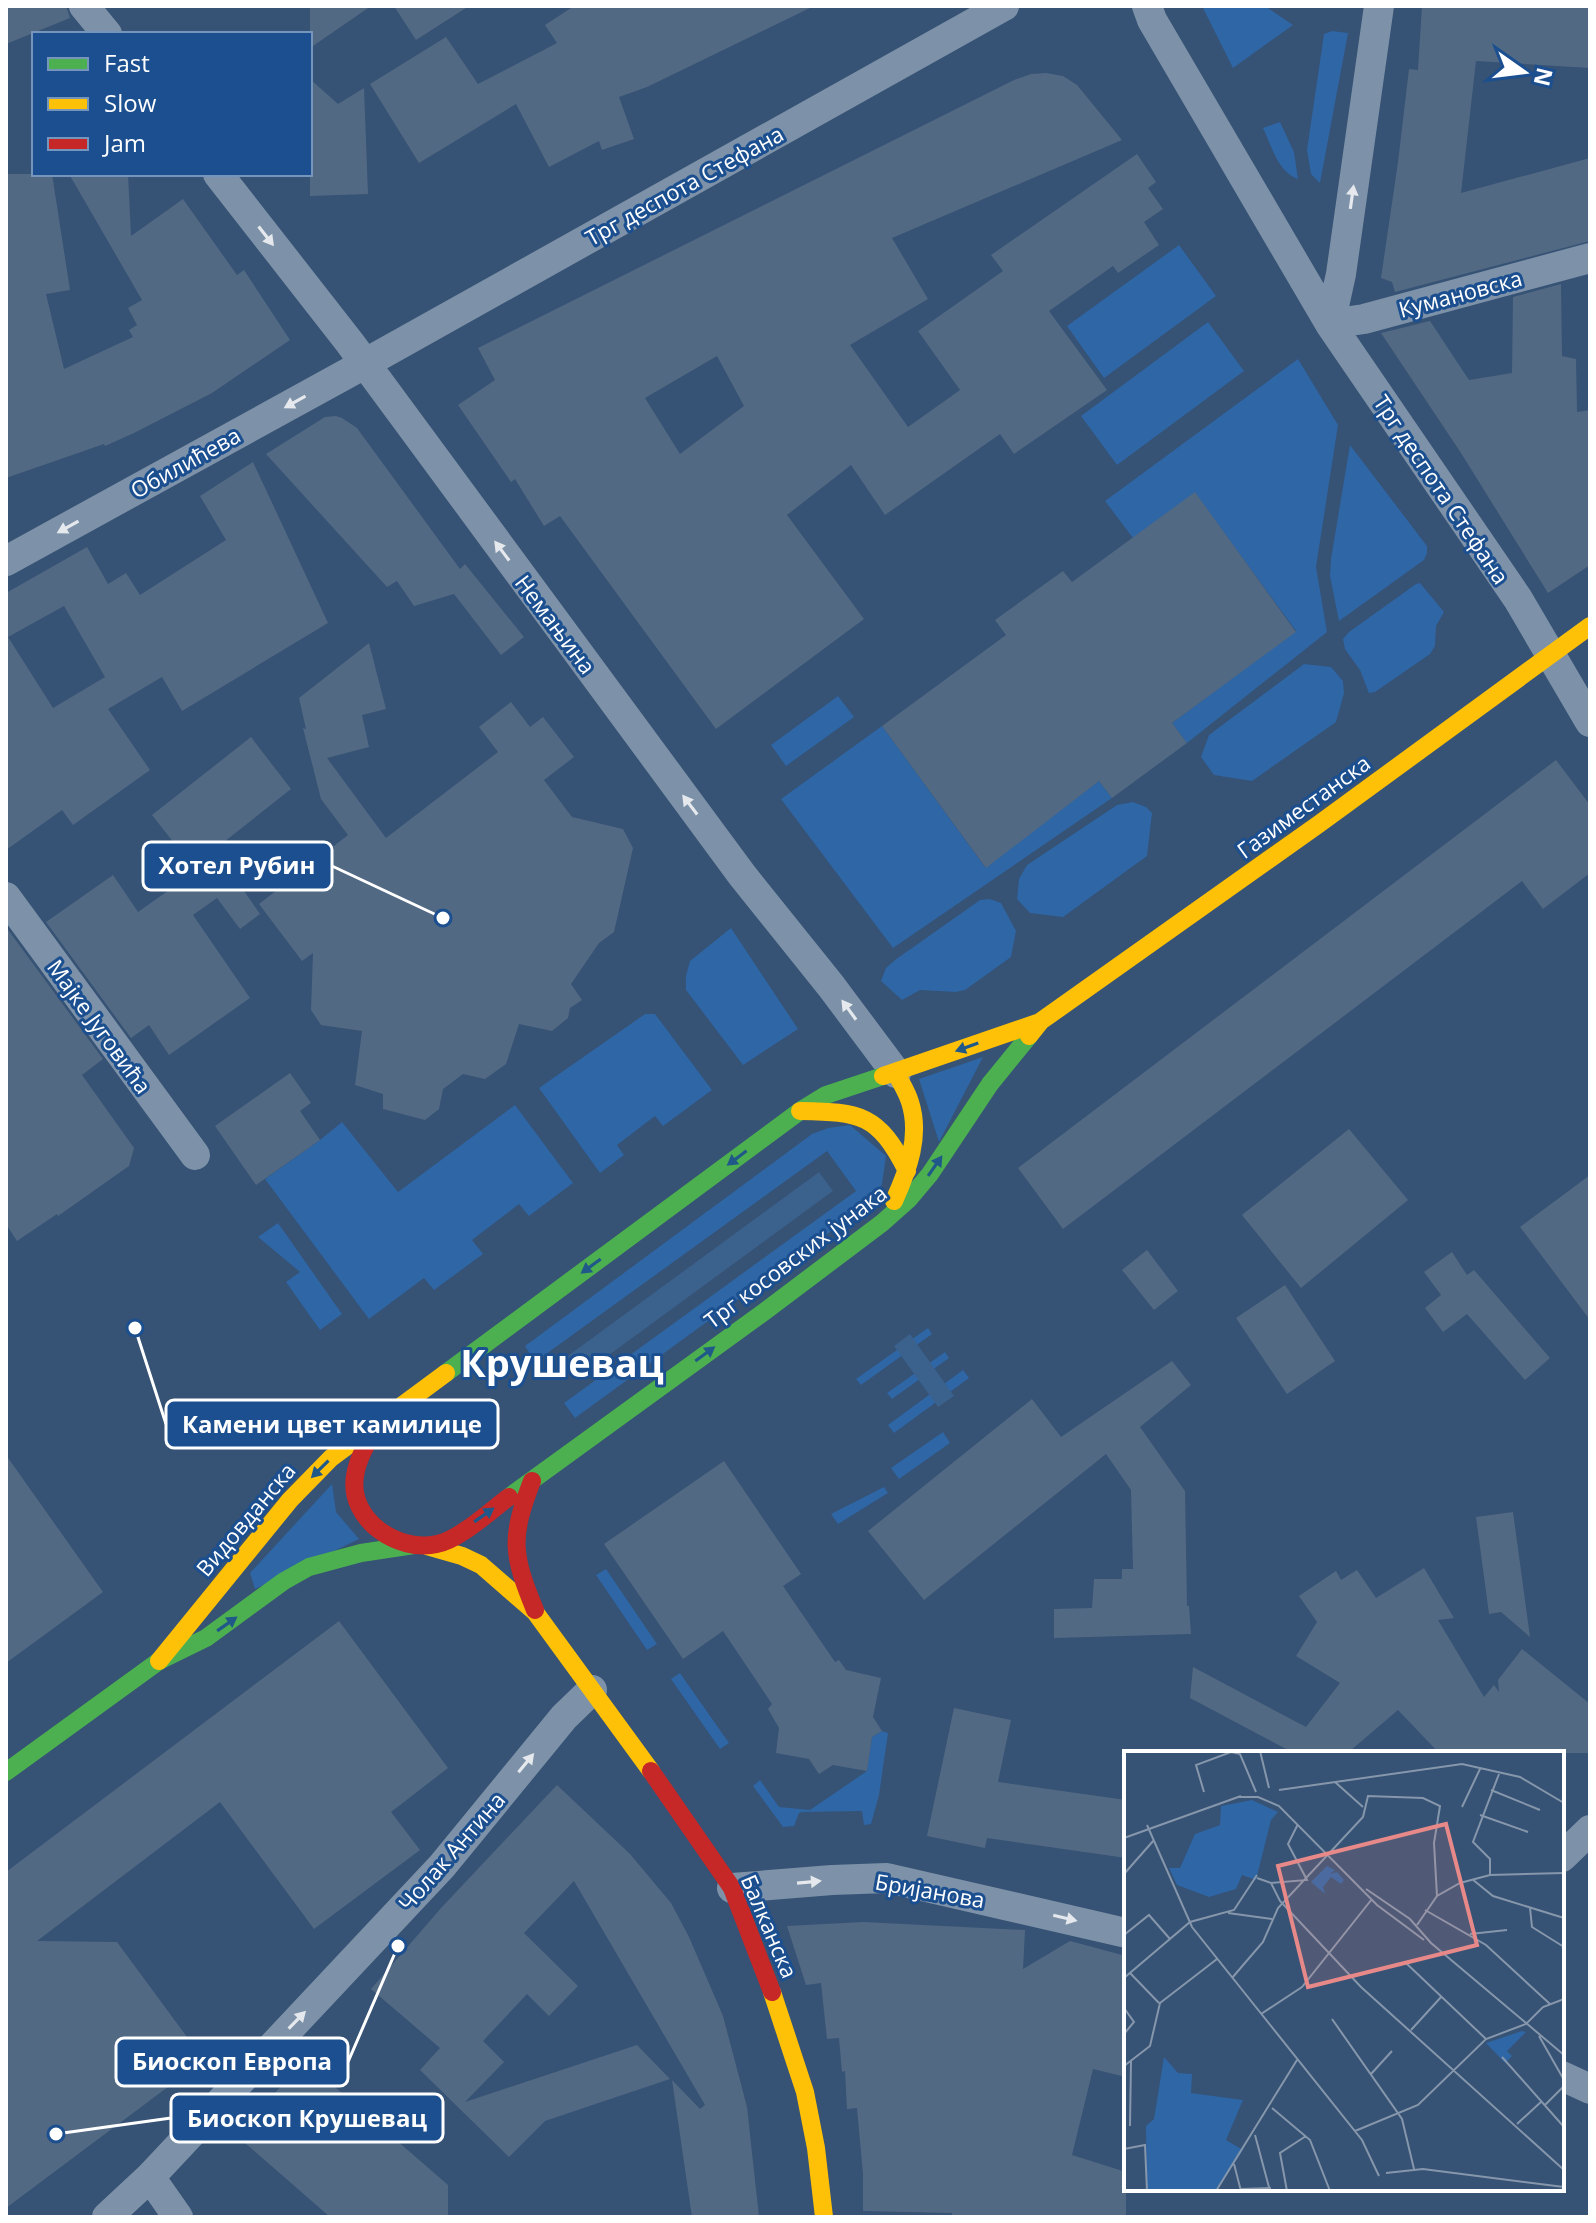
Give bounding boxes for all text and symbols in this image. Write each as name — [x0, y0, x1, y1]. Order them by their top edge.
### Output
legend — [32, 32, 312, 176]
north arrow — [1484, 32, 1564, 112]
text: Fast — [104, 46, 150, 79]
text: N — [1528, 65, 1561, 89]
text: Slow — [104, 86, 157, 119]
street label: Трг деспота Стефана — [580, 118, 788, 252]
text: Jam — [102, 126, 146, 159]
one-way arrow — [1346, 184, 1359, 209]
one-way arrow — [257, 225, 274, 246]
street label: Кумановска — [1395, 262, 1525, 324]
street label: Трг деспота Стефана — [1367, 389, 1517, 589]
one-way arrow — [284, 395, 307, 408]
street label: Обилићева — [125, 419, 245, 505]
one-way arrow — [56, 520, 79, 534]
one-way arrow — [495, 540, 510, 561]
street label: Немањина — [509, 568, 603, 680]
street label: Газиместанска — [1230, 747, 1376, 865]
one-way arrow — [683, 794, 698, 815]
callout: Хотел Рубин — [143, 842, 332, 890]
text: Хотел Рубин — [159, 848, 315, 881]
street label: Мајке Југовића — [41, 953, 159, 1099]
one-way arrow — [842, 1000, 857, 1021]
one-way arrow — [955, 1042, 979, 1054]
one-way arrow — [727, 1149, 747, 1165]
one-way arrow — [927, 1155, 942, 1176]
street label: Трг косовских јунака — [698, 1177, 892, 1335]
one-way arrow — [580, 1258, 602, 1274]
district label: Крушевац — [460, 1336, 664, 1388]
one-way arrow — [695, 1347, 715, 1363]
callout: Камени цвет камилице — [166, 1400, 498, 1448]
text: Камени цвет камилице — [182, 1407, 482, 1440]
street label: Видовданска — [189, 1456, 301, 1582]
one-way arrow — [311, 1459, 330, 1478]
one-way arrow — [474, 1508, 495, 1523]
one-way arrow — [216, 1617, 237, 1632]
inset map — [1124, 1751, 1564, 2191]
one-way arrow — [517, 1753, 534, 1773]
street label: Чолак Антина — [391, 1785, 511, 1917]
street label: Бријанова — [873, 1866, 987, 1914]
street label: Балканска — [735, 1870, 805, 1982]
one-way arrow — [797, 1875, 822, 1888]
one-way arrow — [1052, 1912, 1077, 1924]
one-way arrow — [288, 2010, 306, 2029]
callout: Биоскоп Европа — [116, 2038, 348, 2086]
text: Биоскоп Европа — [132, 2044, 332, 2077]
callout: Биоскоп Крушевац — [171, 2094, 443, 2142]
text: Биоскоп Крушевац — [187, 2101, 427, 2134]

